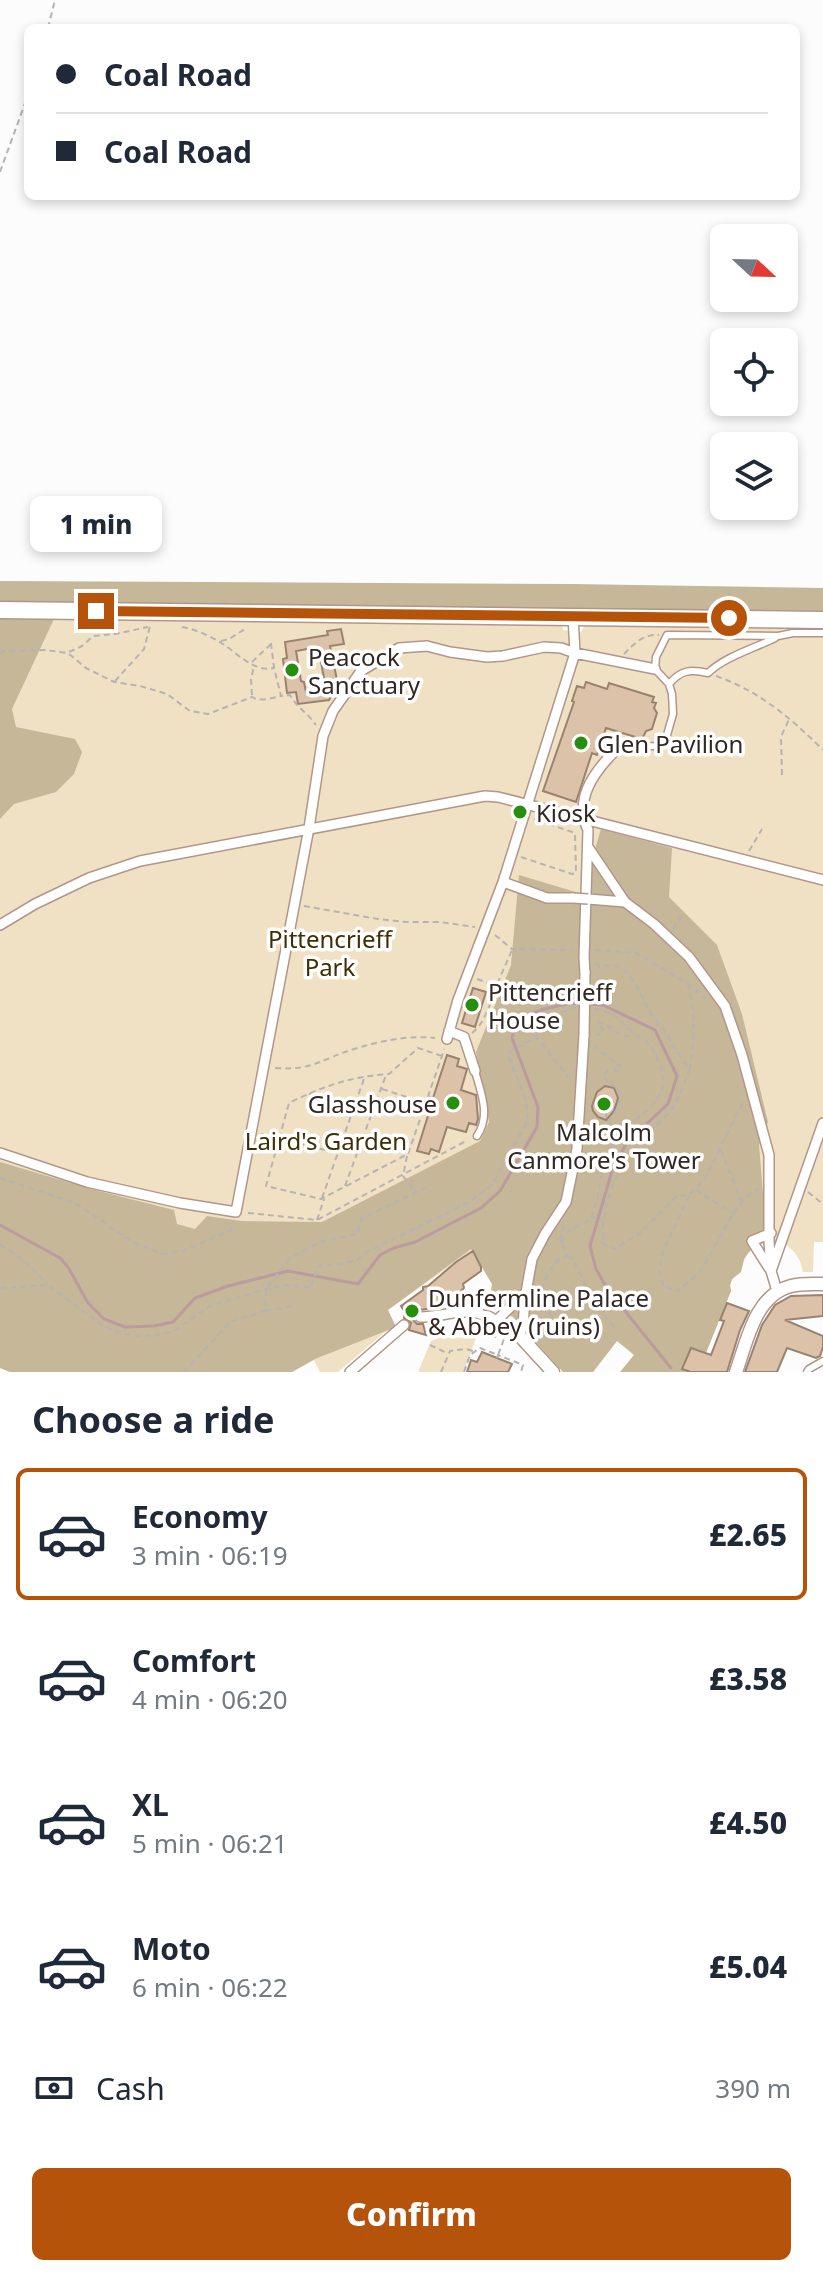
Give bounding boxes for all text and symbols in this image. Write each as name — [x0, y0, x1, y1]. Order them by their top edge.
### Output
text: Coal Road — [104, 54, 252, 95]
text: Coal Road — [104, 131, 252, 172]
north arrow — [710, 224, 798, 312]
map controls — [710, 224, 798, 520]
button: locate — [710, 328, 798, 416]
button: layers — [710, 432, 798, 520]
callout: 1 min — [30, 495, 162, 551]
text: 1 min — [60, 506, 132, 542]
route end — [78, 593, 114, 629]
route start — [711, 600, 747, 636]
place label: Peacock Sanctuary — [308, 640, 421, 701]
marker: Peacock Sanctuary — [283, 661, 301, 679]
place label: Glen Pavilion — [597, 727, 743, 760]
marker: Glen Pavilion — [572, 734, 590, 752]
place label: Kiosk — [536, 796, 596, 829]
marker: Kiosk — [511, 803, 529, 821]
park label: Pittencrieff Park — [268, 922, 394, 983]
place label: Pittencrieff House — [488, 975, 614, 1036]
marker: Pittencrieff House — [463, 996, 481, 1014]
place label: Glasshouse — [308, 1087, 437, 1120]
marker: Glasshouse — [444, 1094, 462, 1112]
marker: Malcolm Canmore's Tower — [595, 1095, 613, 1113]
place label: Malcolm Canmore's Tower — [507, 1115, 701, 1176]
park label: Laird's Garden — [245, 1124, 407, 1157]
place label: Dunfermline Palace & Abbey (ruins) — [428, 1281, 649, 1342]
marker: Dunfermline Palace & Abbey (ruins) — [403, 1302, 421, 1320]
text: Choose a ride — [32, 1395, 274, 1444]
text: Economy — [132, 1496, 268, 1537]
icon: car — [36, 1498, 108, 1570]
text: £2.65 — [709, 1514, 787, 1555]
text: 3 min · 06:19 — [132, 1537, 288, 1573]
text: Comfort — [132, 1640, 256, 1681]
icon: car — [36, 1642, 108, 1714]
text: £3.58 — [709, 1658, 787, 1699]
text: 4 min · 06:20 — [132, 1681, 288, 1717]
text: XL — [132, 1784, 169, 1825]
icon: car — [36, 1786, 108, 1858]
text: £4.50 — [709, 1802, 787, 1843]
text: 5 min · 06:21 — [132, 1825, 288, 1861]
text: Moto — [132, 1928, 211, 1969]
icon: car — [36, 1930, 108, 2002]
text: £5.04 — [709, 1946, 787, 1987]
text: 6 min · 06:22 — [132, 1969, 288, 2005]
icon: cash — [32, 2066, 76, 2110]
text: Cash — [96, 2068, 165, 2109]
text: 390 m — [715, 2070, 791, 2106]
button: Confirm — [32, 2168, 791, 2260]

